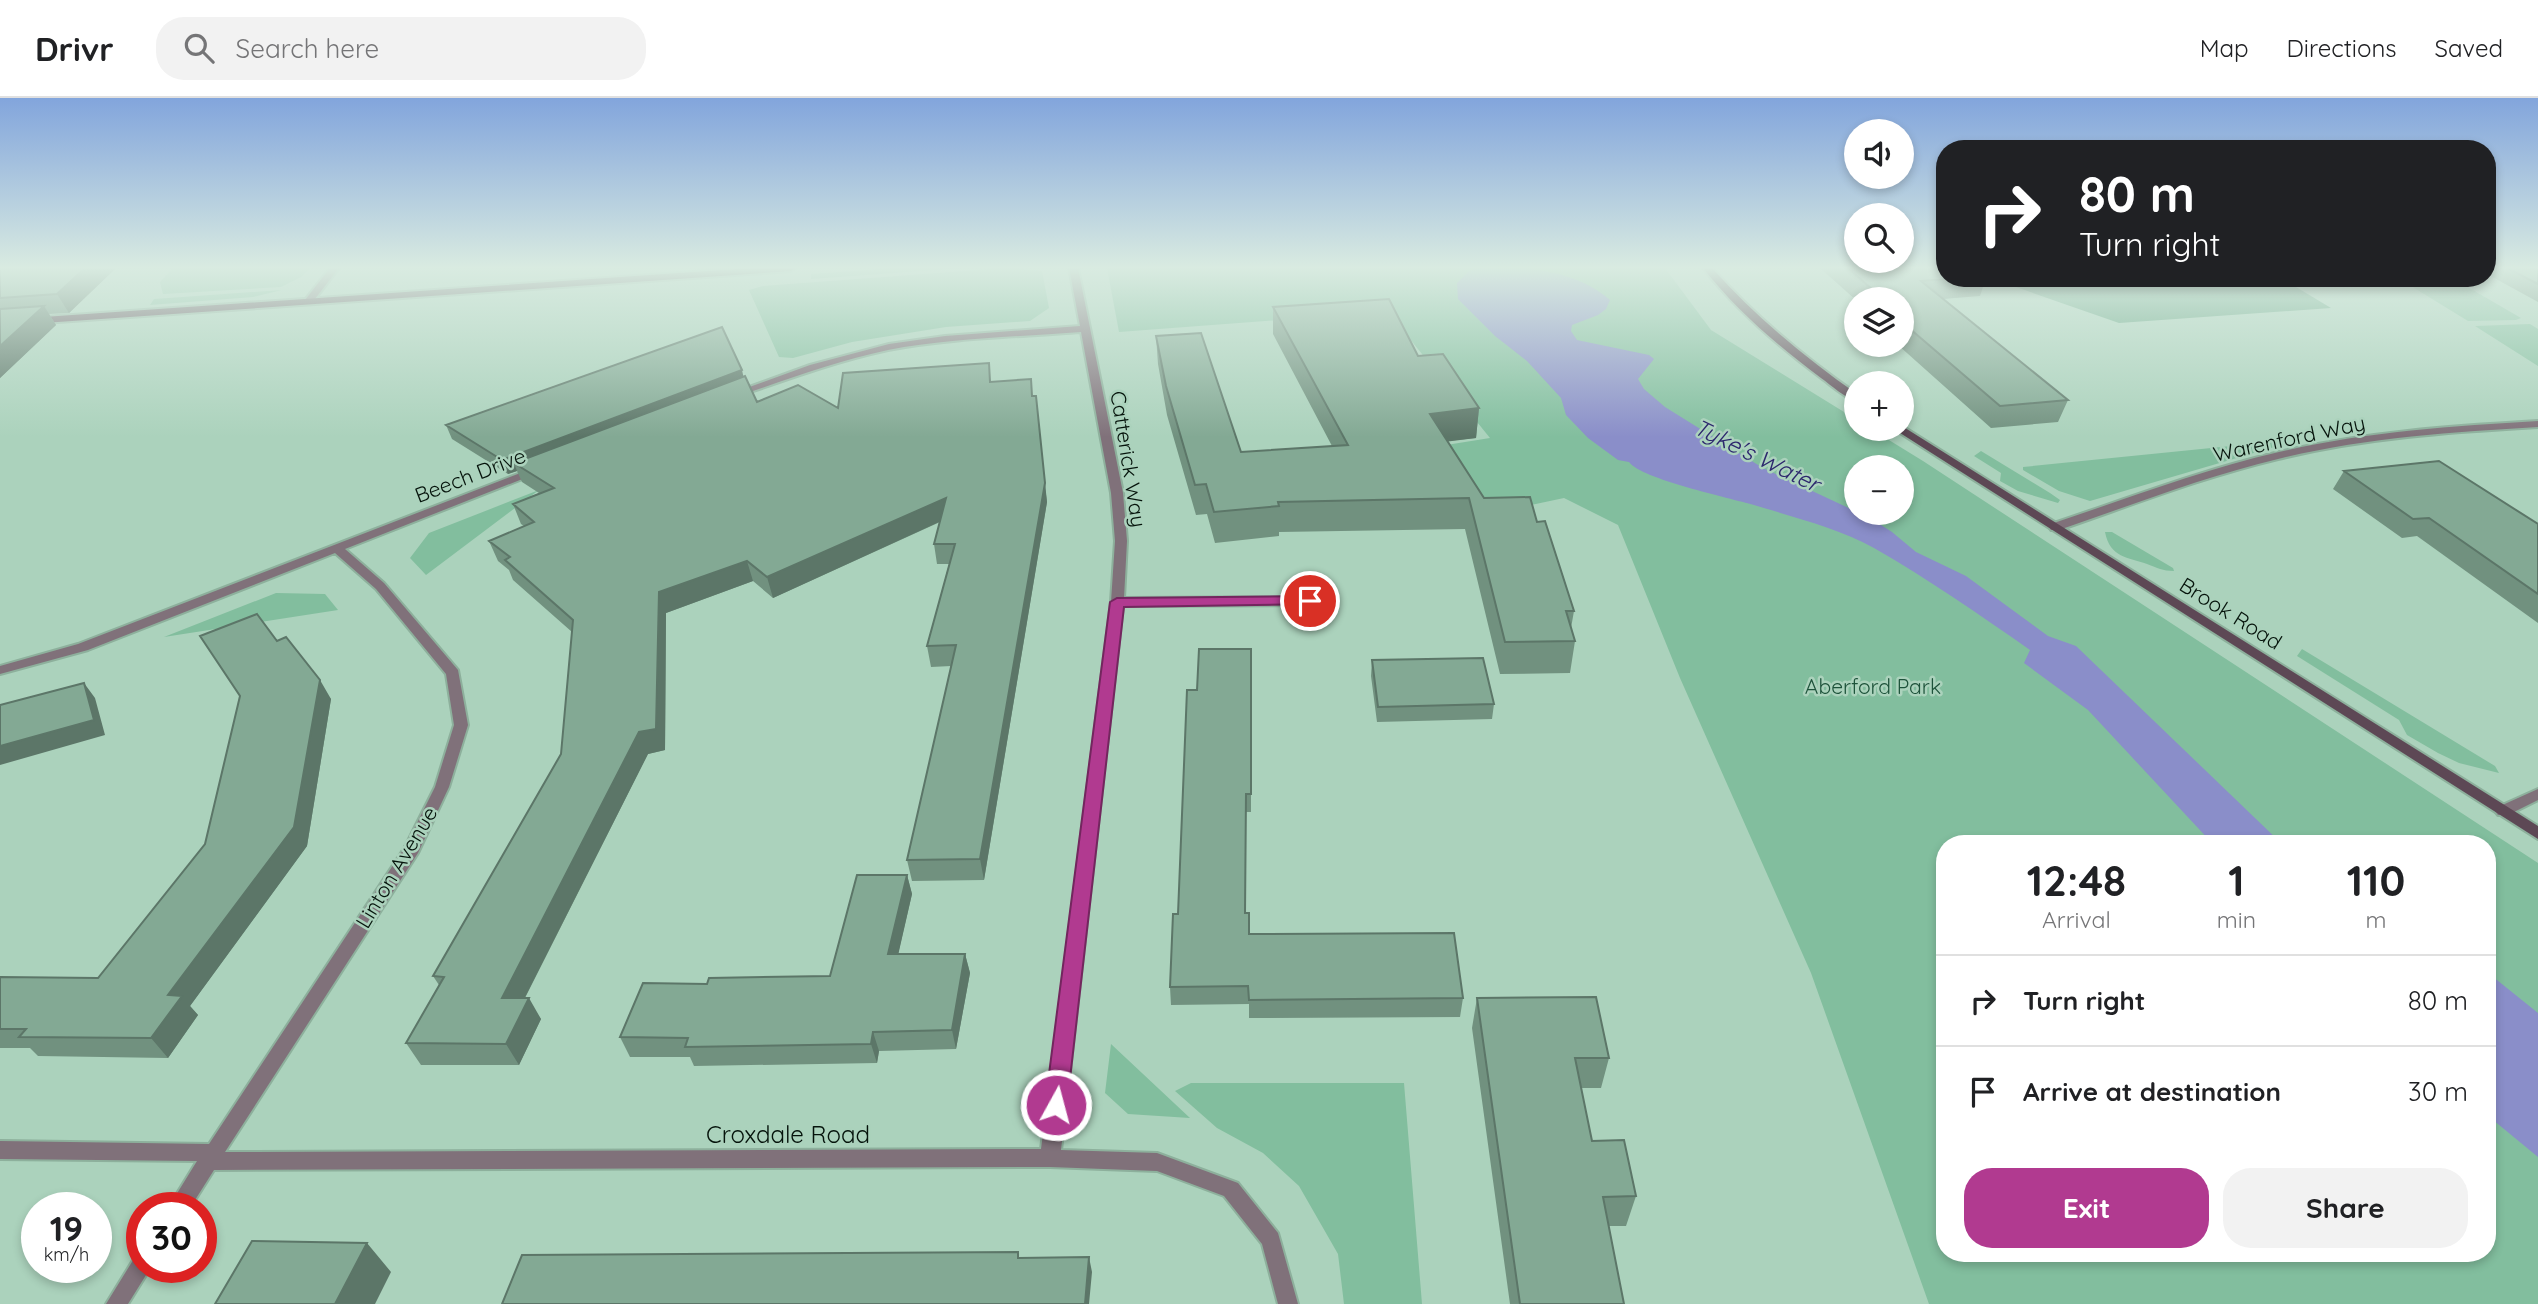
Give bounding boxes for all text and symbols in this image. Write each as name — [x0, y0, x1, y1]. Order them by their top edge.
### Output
search box — [156, 17, 646, 80]
text: Drivr — [35, 28, 114, 69]
icon: search — [180, 29, 218, 67]
text: Search here — [236, 32, 379, 65]
text: Map — [2200, 33, 2249, 63]
text: Directions — [2287, 33, 2397, 63]
text: Saved — [2435, 33, 2503, 63]
map controls — [1844, 119, 1914, 525]
button: sound — [1844, 119, 1914, 189]
text: 80 m — [2079, 163, 2195, 224]
icon: right — [1964, 168, 2055, 259]
button: search — [1844, 203, 1914, 273]
text: Turn right — [2079, 224, 2220, 264]
button: layers — [1844, 287, 1914, 357]
button: + — [1844, 371, 1914, 441]
street label: Catterick Way — [1105, 389, 1153, 529]
street label: Warenford Way — [2211, 409, 2367, 467]
water label: Tyke's Water — [1689, 412, 1828, 499]
street label: Beech Drive — [411, 442, 529, 508]
button: − — [1844, 455, 1914, 525]
pin — [1280, 571, 1340, 631]
street label: Brook Road — [2175, 571, 2287, 655]
icon: arrive — [1291, 582, 1329, 620]
park label: Aberford Park — [1805, 673, 1941, 699]
street label: Linton Avenue — [350, 802, 442, 932]
text: 12:48 — [2027, 854, 2126, 907]
text: 1 — [2228, 854, 2245, 907]
text: 110 — [2347, 854, 2405, 907]
text: Arrival — [2042, 905, 2111, 934]
text: min — [2217, 905, 2256, 934]
text: m — [2366, 905, 2387, 934]
icon: right — [1964, 982, 2002, 1020]
text: Turn right — [2023, 984, 2145, 1017]
text: 80 m — [2408, 984, 2468, 1017]
position arrow — [1019, 1068, 1093, 1142]
icon: arrive — [1964, 1073, 2002, 1111]
text: Arrive at destination — [2023, 1075, 2281, 1108]
text: 30 m — [2408, 1075, 2468, 1108]
street label: Croxdale Road — [706, 1119, 870, 1149]
button: Exit — [1964, 1168, 2209, 1248]
button: Share — [2223, 1168, 2468, 1248]
speed limit sign: 30 — [126, 1192, 217, 1283]
text: 19 — [50, 1206, 83, 1250]
text: km/h — [44, 1243, 89, 1266]

